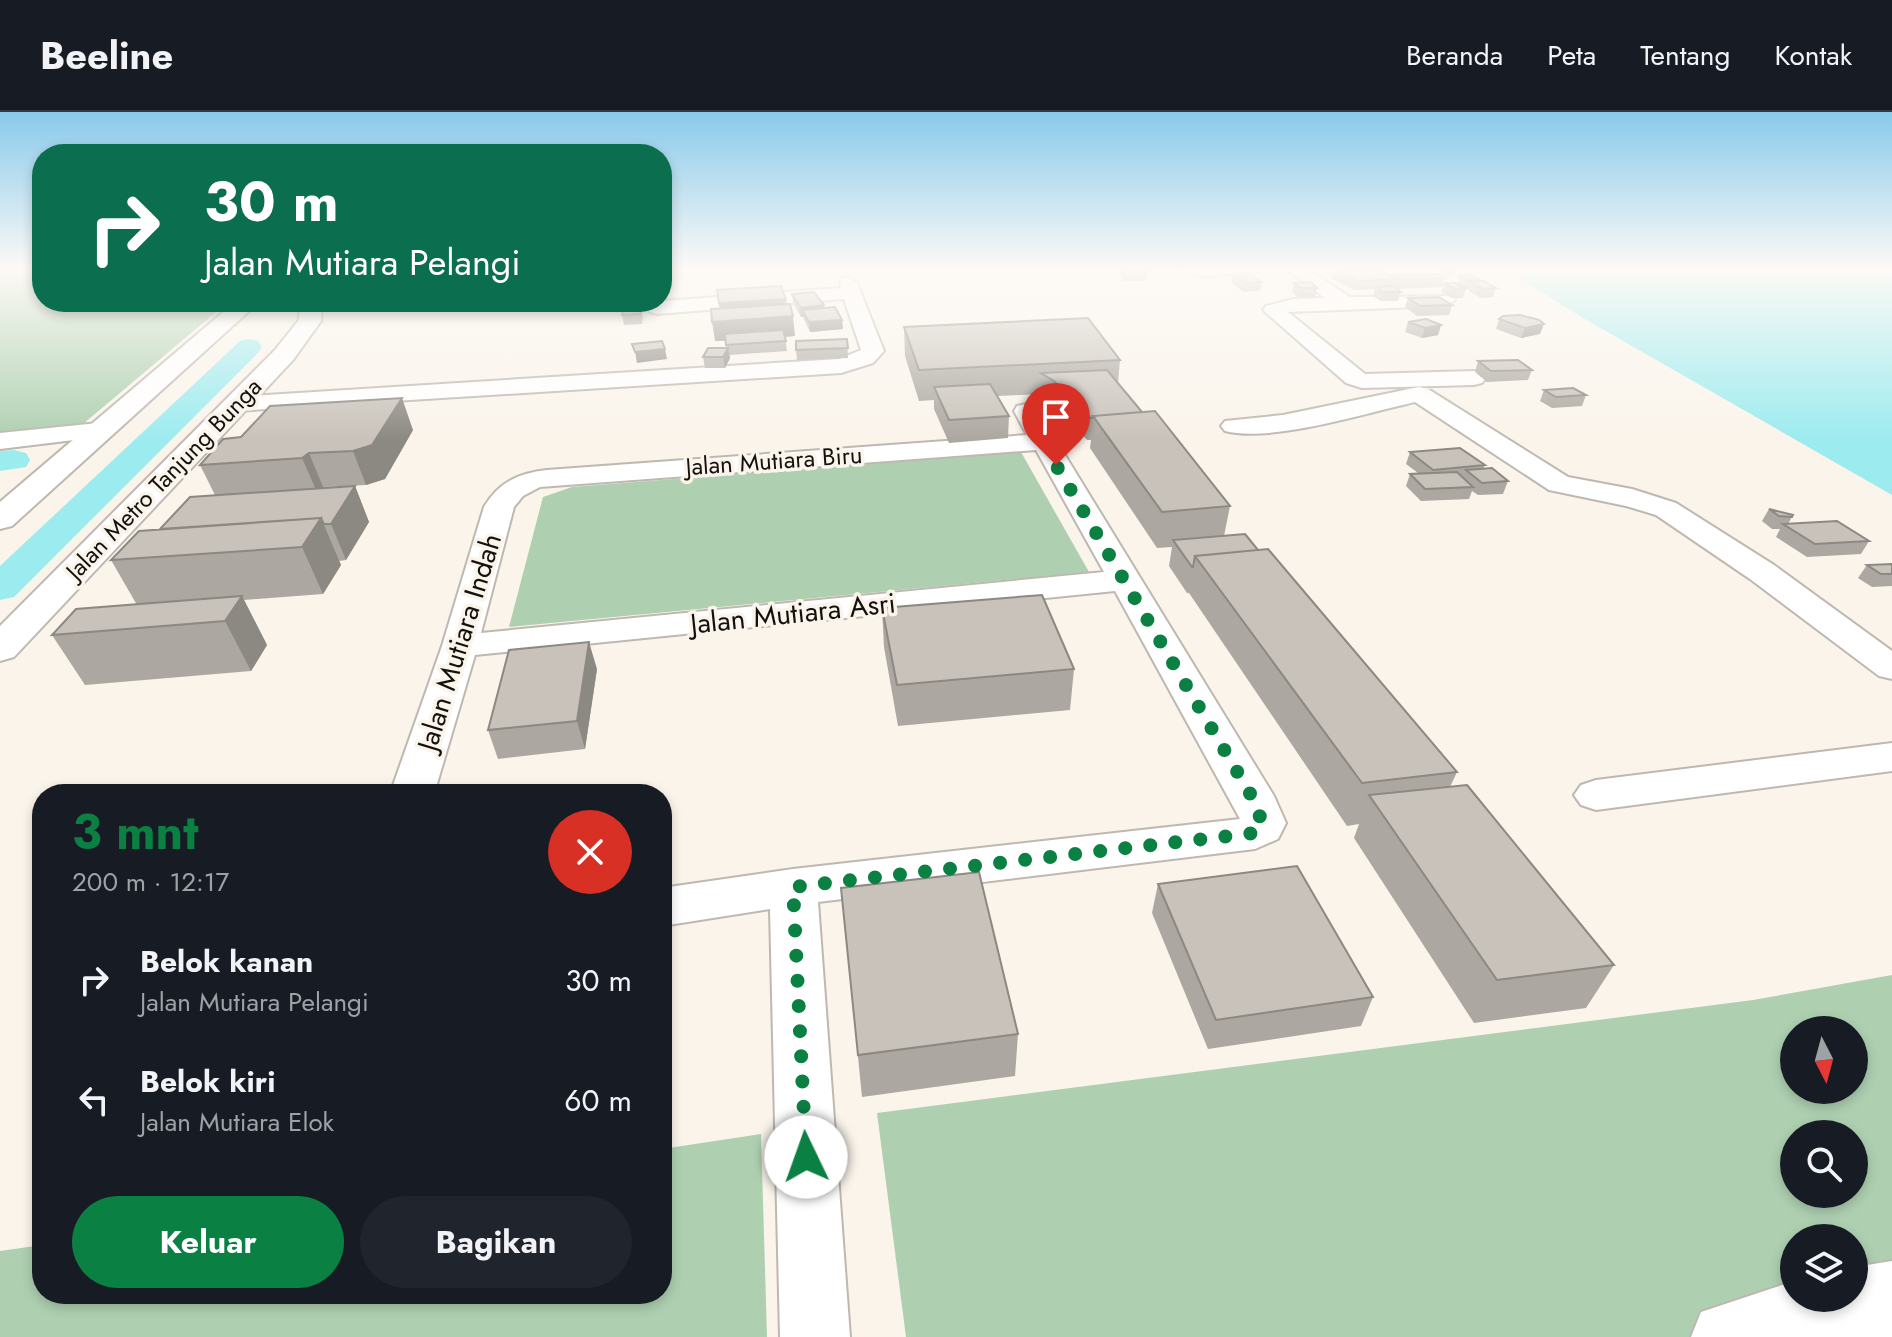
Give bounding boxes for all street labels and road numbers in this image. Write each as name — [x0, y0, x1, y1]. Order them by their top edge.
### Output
street label: Jalan Metro Tanjung Bunga — [56, 370, 270, 590]
street label: Jalan Mutiara Biru — [681, 437, 864, 484]
street label: Jalan Mutiara Indah — [406, 528, 512, 760]
street label: Jalan Mutiara Asri — [684, 582, 898, 645]

